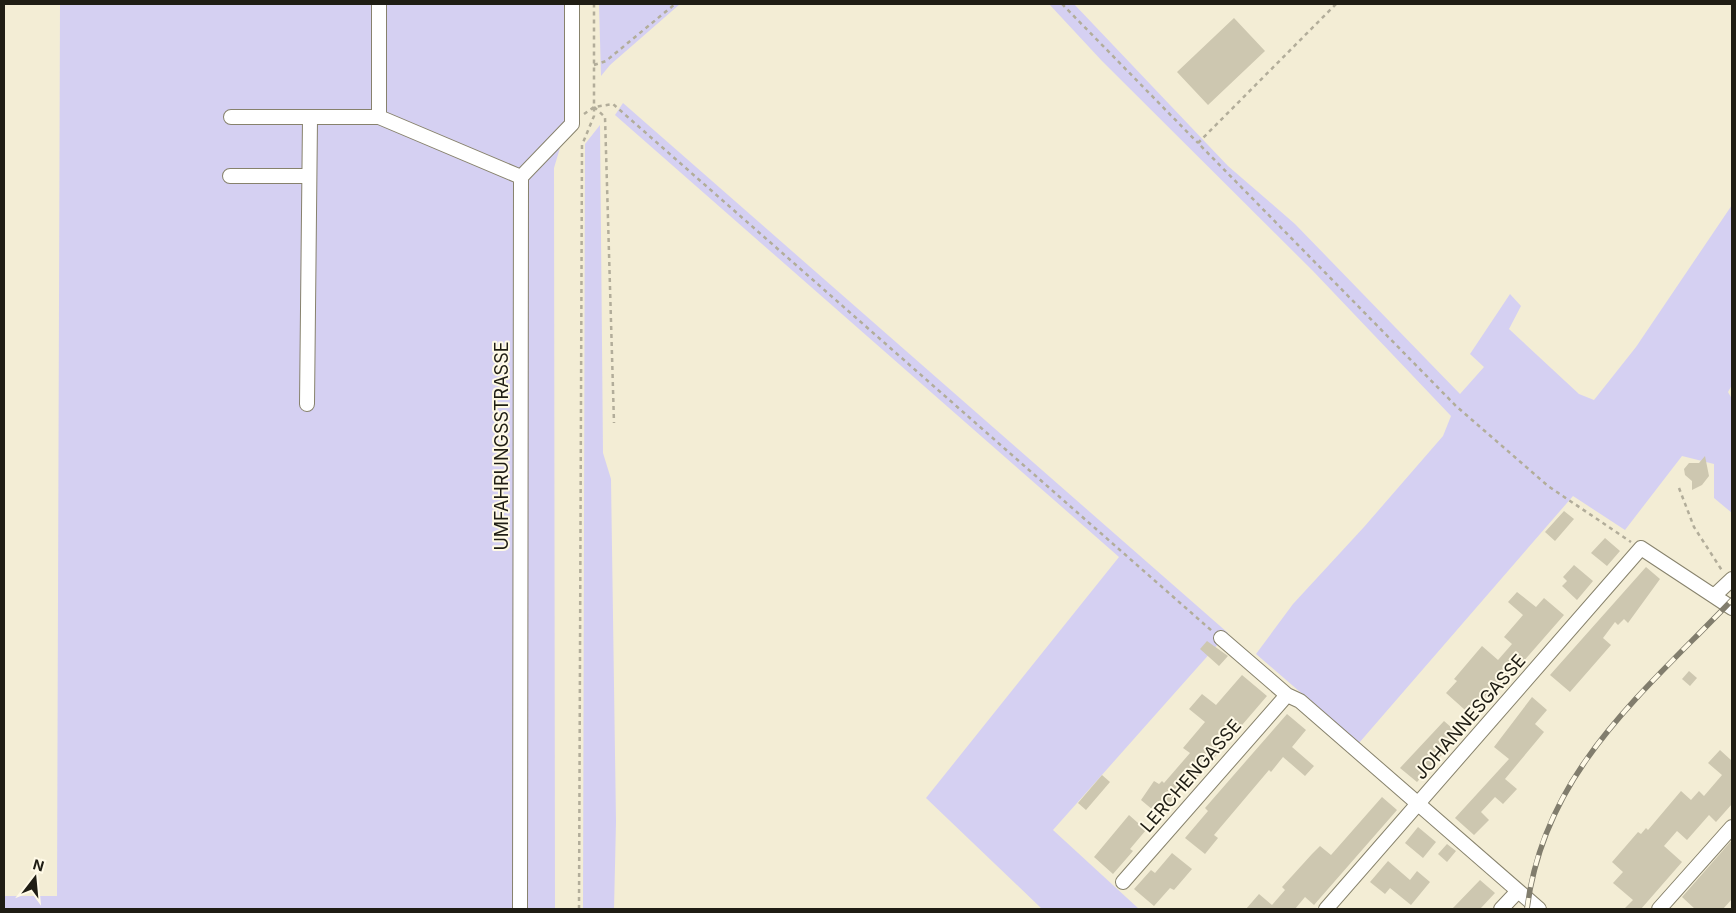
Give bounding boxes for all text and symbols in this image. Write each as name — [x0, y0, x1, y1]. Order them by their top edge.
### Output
street label: UMFAHRUNGSSTRASSE — [491, 341, 512, 551]
street label: JOHANNESGASSE — [1410, 650, 1530, 783]
street label: LERCHENGASSE — [1136, 715, 1245, 836]
north arrow — [10, 853, 60, 903]
text: N — [31, 855, 46, 875]

